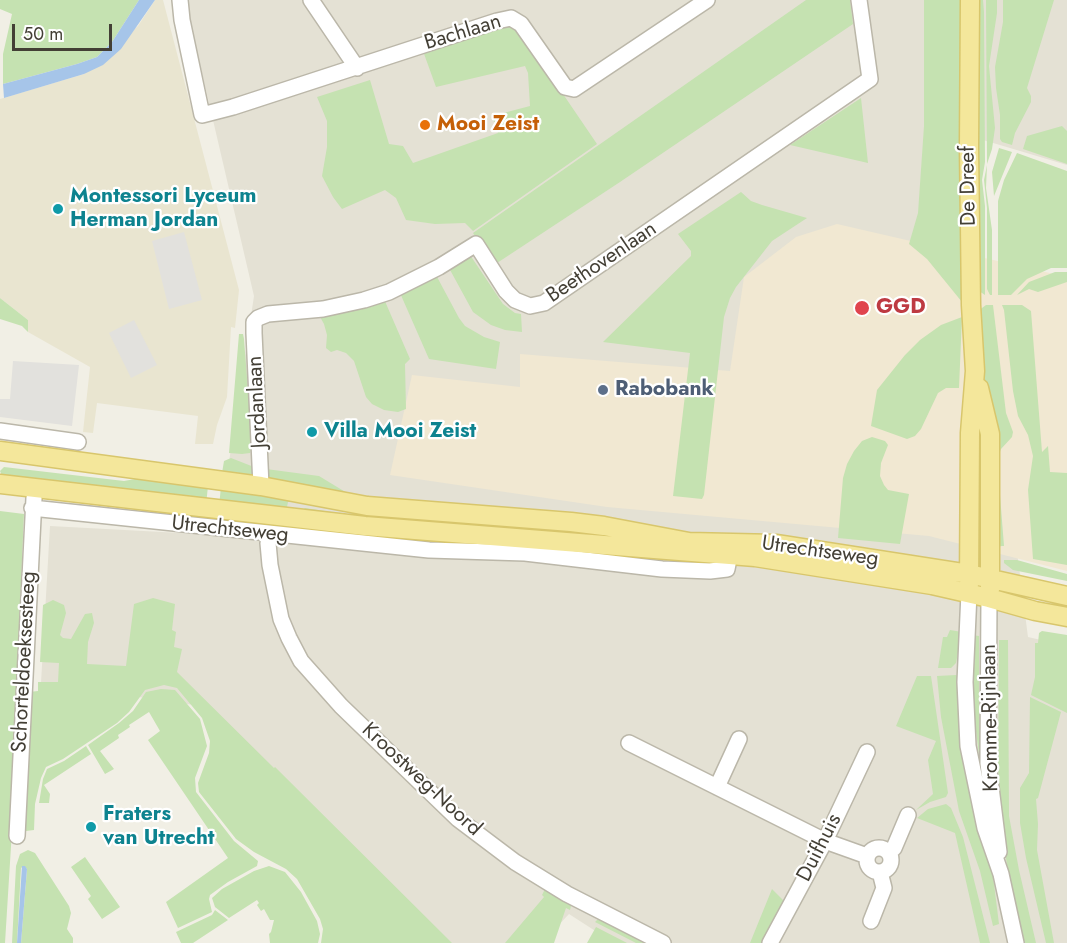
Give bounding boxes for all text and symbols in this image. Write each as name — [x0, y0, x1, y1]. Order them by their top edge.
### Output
street label: Bachlaan — [422, 9, 504, 57]
scale bar — [15, 12, 116, 50]
text: 50 m — [23, 21, 63, 47]
place label: Mooi Zeist — [437, 112, 539, 138]
marker: Mooi Zeist — [418, 118, 432, 132]
street label: De Dreef — [956, 146, 982, 226]
place label: Montessori Lyceum Herman Jordan — [70, 184, 257, 234]
marker: Montessori Lyceum Herman Jordan — [51, 202, 65, 216]
street label: Beethovenlaan — [542, 217, 662, 309]
place label: GGD — [876, 295, 926, 321]
marker: GGD — [853, 299, 871, 317]
street label: Jordanlaan — [243, 355, 273, 449]
place label: Rabobank — [615, 377, 714, 403]
marker: Rabobank — [596, 383, 610, 397]
place label: Villa Mooi Zeist — [324, 419, 476, 445]
marker: Villa Mooi Zeist — [305, 425, 319, 439]
street label: Utrechtseweg — [170, 511, 290, 549]
street label: Utrechtseweg — [760, 531, 880, 573]
street label: Schorteldoeksesteeg — [8, 571, 42, 753]
street label: Kromme-Rijnlaan — [977, 644, 1005, 792]
street label: Kroostweg-Noord — [356, 718, 486, 842]
place label: Fraters van Utrecht — [103, 802, 215, 852]
street label: Duifhuis — [792, 810, 848, 886]
marker: Fraters van Utrecht — [84, 820, 98, 834]

